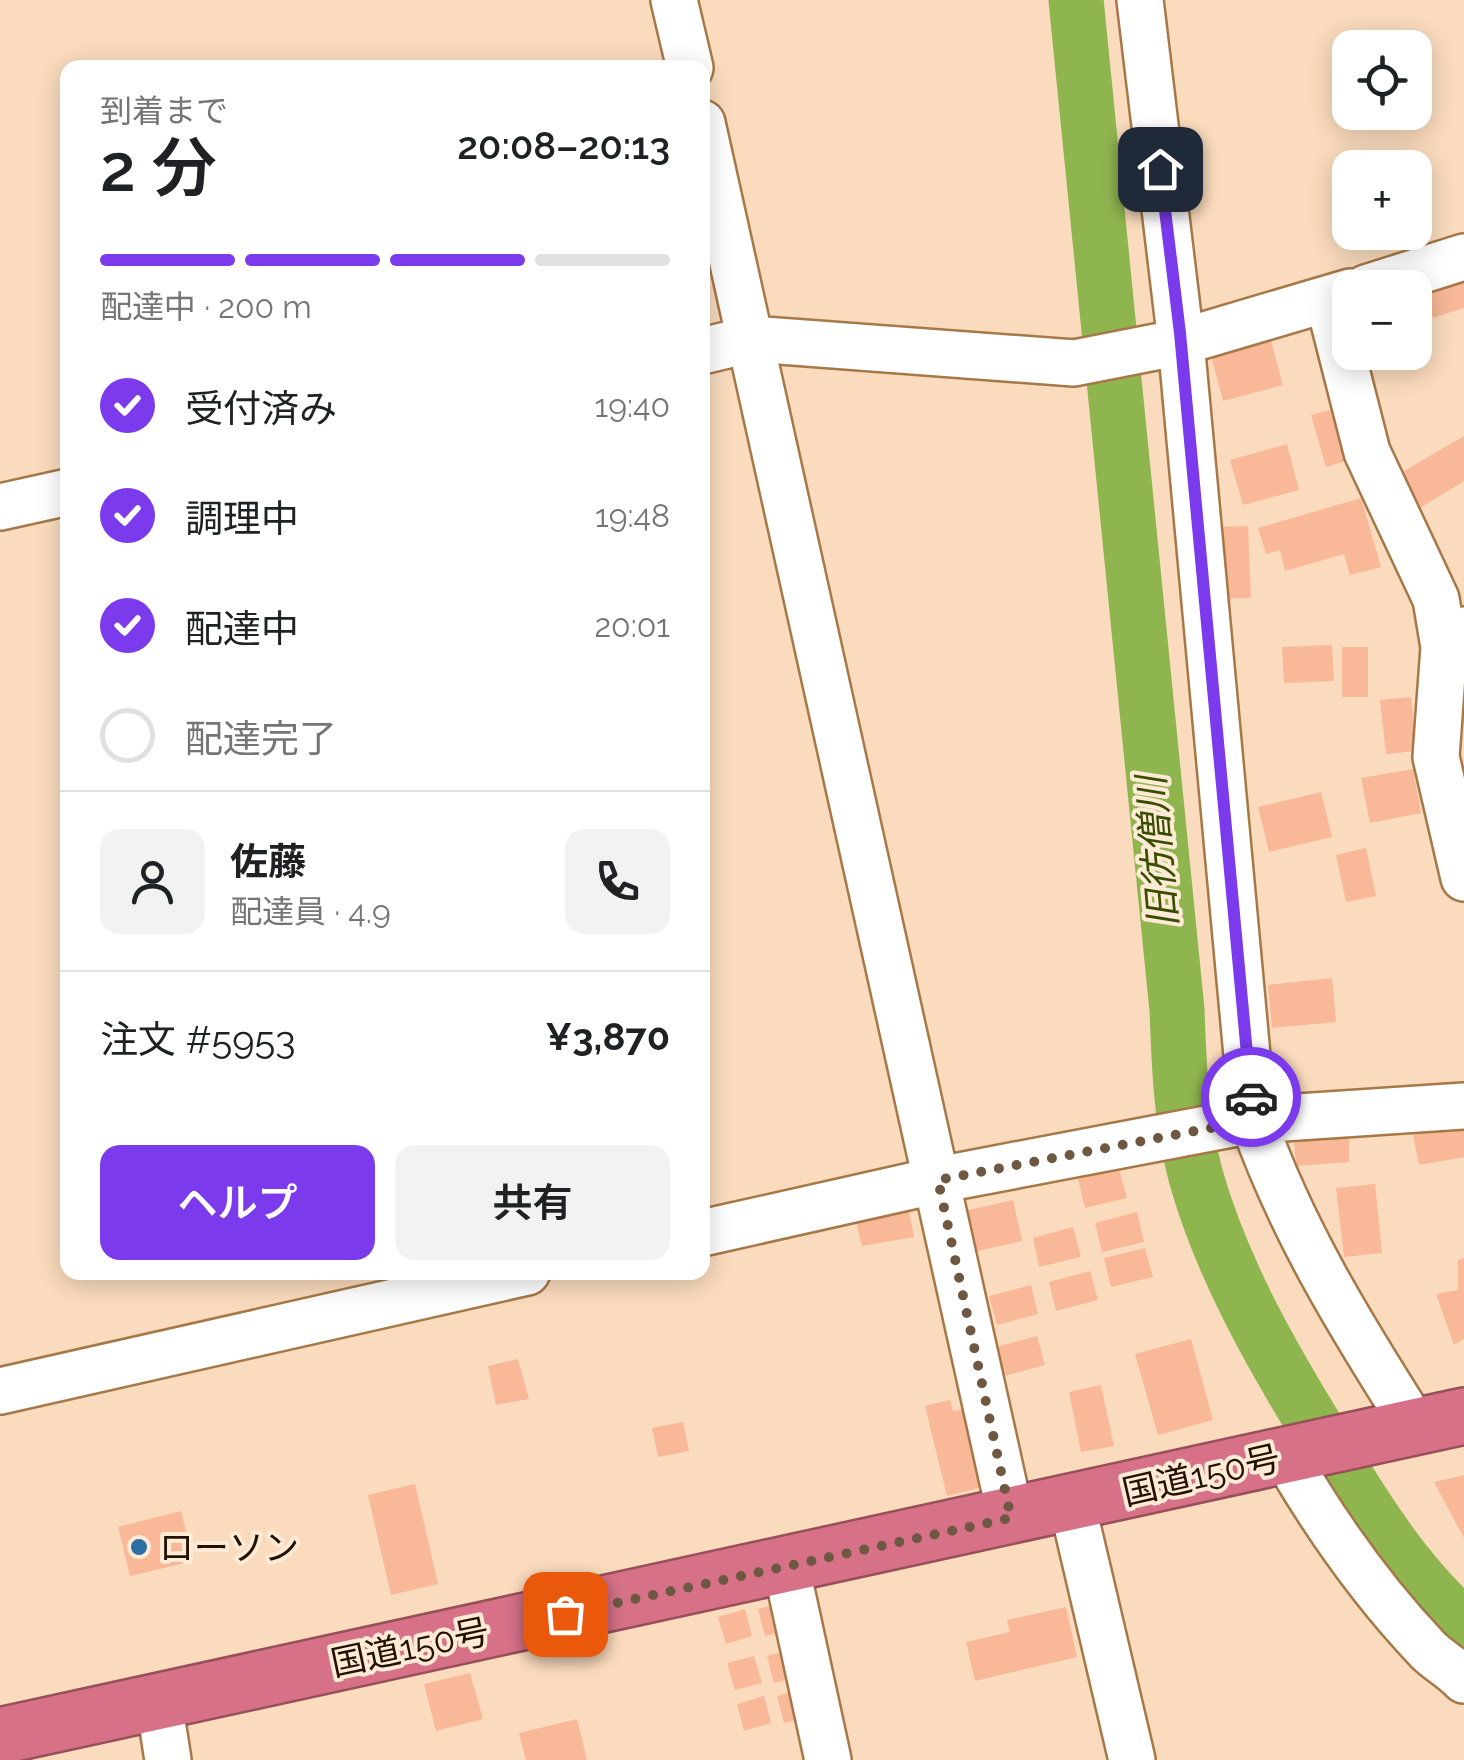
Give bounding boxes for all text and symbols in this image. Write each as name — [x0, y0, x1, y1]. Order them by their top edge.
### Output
map controls — [1332, 30, 1432, 370]
button: locate — [1332, 30, 1432, 130]
text: 到着まで — [100, 92, 228, 129]
text: 20:08–20:13 — [457, 123, 670, 168]
pin — [1118, 127, 1203, 212]
text: 2 分 — [100, 130, 217, 206]
icon: home — [1133, 142, 1188, 197]
button: + — [1332, 150, 1432, 250]
button: − — [1332, 270, 1432, 370]
text: 配達中 · 200 m — [100, 288, 312, 325]
icon: check — [100, 378, 155, 433]
text: 受付済み — [185, 386, 337, 431]
text: 19:40 — [594, 387, 670, 424]
icon: check — [100, 488, 155, 543]
text: 調理中 — [185, 496, 299, 541]
text: 19:48 — [595, 497, 670, 534]
icon: check — [100, 598, 155, 653]
text: 配達中 — [185, 606, 299, 651]
text: 20:01 — [594, 607, 670, 644]
text: 配達完了 — [185, 716, 337, 761]
water label: 旧彷僧川 — [1128, 770, 1186, 930]
button: person — [100, 829, 205, 934]
button: phone — [565, 829, 670, 934]
text: 佐藤 — [230, 839, 306, 884]
text: 配達員 · 4.9 — [230, 893, 391, 930]
text: ¥3,870 — [545, 1014, 670, 1059]
text: 注文 #5953 — [100, 1017, 296, 1062]
courier — [1201, 1047, 1301, 1147]
icon: car — [1224, 1070, 1279, 1125]
button: ヘルプ — [100, 1145, 375, 1260]
button: 共有 — [395, 1145, 670, 1260]
street label: 国道150号 — [1118, 1437, 1284, 1513]
place label: ローソン — [159, 1527, 299, 1568]
marker: ローソン — [128, 1536, 150, 1558]
pin — [523, 1572, 608, 1657]
icon: bag — [538, 1587, 593, 1642]
street label: 国道150号 — [327, 1610, 493, 1684]

